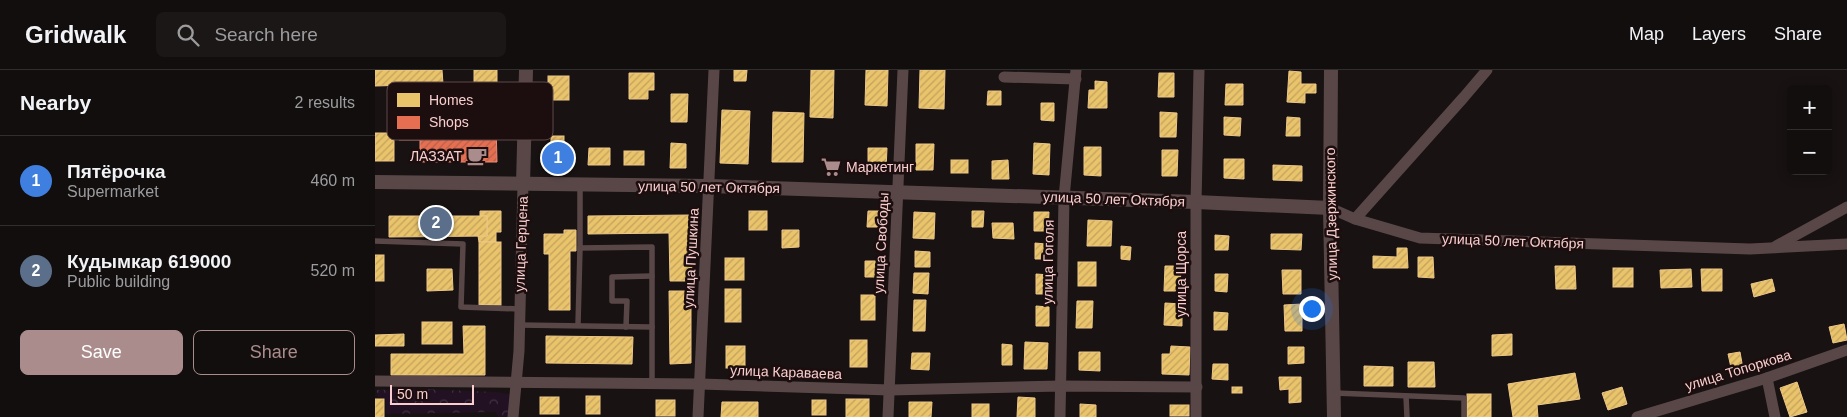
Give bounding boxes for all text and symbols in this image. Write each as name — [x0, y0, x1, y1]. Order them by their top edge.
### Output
search box — [156, 12, 506, 57]
text: Gridwalk — [25, 21, 126, 48]
icon: search — [174, 21, 202, 49]
text: Search here — [214, 24, 318, 45]
text: Map — [1629, 24, 1664, 44]
text: Layers — [1692, 24, 1746, 44]
text: Share — [1774, 24, 1822, 44]
legend — [387, 82, 553, 140]
map controls — [1787, 85, 1832, 175]
button: + — [1787, 85, 1832, 130]
text: Nearby — [20, 91, 91, 114]
text: Homes — [429, 92, 473, 108]
text: 2 results — [295, 94, 355, 111]
text: Shops — [429, 114, 469, 130]
button: − — [1787, 130, 1832, 175]
pin: 1 — [542, 139, 574, 177]
cafe icon: ЛАЗЗАТ — [466, 145, 488, 167]
street label: улица Дзержинского — [1322, 147, 1340, 280]
place label: ЛАЗЗАТ — [410, 148, 462, 164]
supermarket icon: Маркетинг — [820, 156, 842, 178]
place label: Маркетинг — [846, 159, 914, 175]
text: Пятёрочка — [67, 161, 165, 182]
text: 1 — [32, 172, 40, 189]
text: 460 m — [311, 172, 355, 189]
street label: улица 50 лет Октября — [638, 178, 780, 196]
text: Supermarket — [67, 183, 159, 200]
street label: улица 50 лет Октября — [1043, 189, 1185, 209]
street label: улица Свободы — [870, 192, 892, 294]
street label: улица Герцена — [511, 196, 531, 292]
pin: 2 — [420, 204, 452, 242]
street label: улица Пушкина — [680, 207, 702, 308]
street label: улица Гоголя — [1039, 219, 1057, 305]
street label: улица Щорса — [1173, 231, 1189, 317]
street label: улица 50 лет Октября — [1442, 231, 1584, 251]
text: Кудымкар 619000 — [67, 251, 231, 272]
text: 2 — [32, 262, 40, 279]
text: 520 m — [311, 262, 355, 279]
text: Public building — [67, 273, 170, 290]
your location — [1299, 296, 1325, 322]
button: Save — [20, 330, 183, 375]
button: Share — [193, 330, 355, 375]
street label: улица Топоркова — [1683, 346, 1793, 394]
street label: улица Караваева — [730, 362, 842, 382]
scale bar — [390, 382, 474, 405]
text: 50 m — [397, 386, 428, 402]

